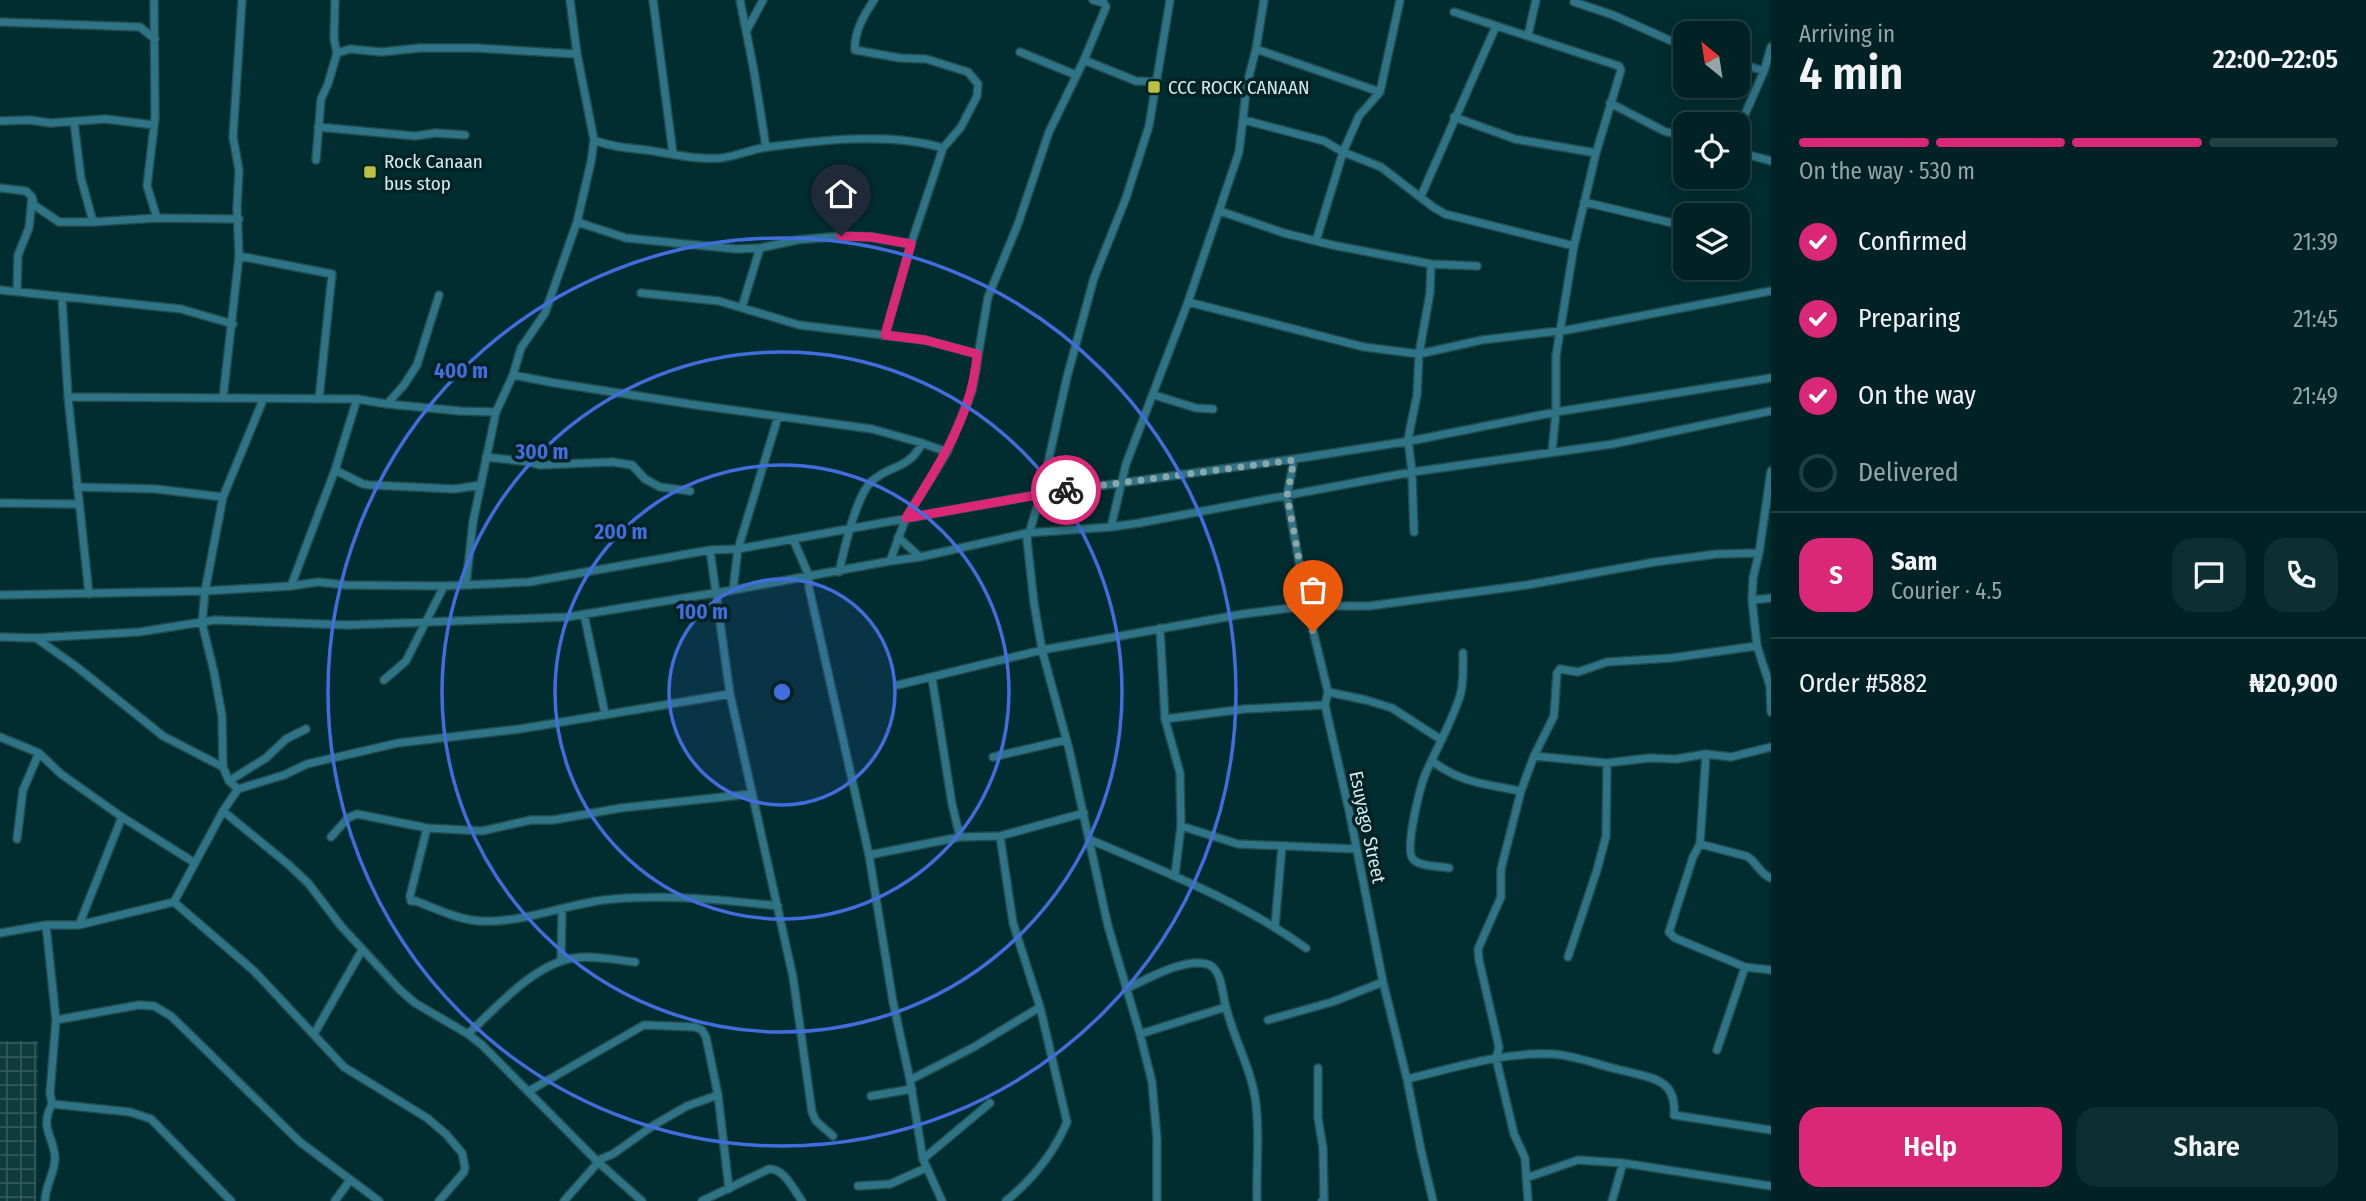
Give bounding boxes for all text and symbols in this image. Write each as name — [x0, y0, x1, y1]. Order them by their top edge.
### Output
text: Arriving in — [1799, 20, 1895, 48]
north arrow — [1673, 21, 1750, 98]
map controls — [1673, 21, 1750, 280]
text: 22:00–22:05 — [2213, 44, 2338, 75]
text: 4 min — [1799, 46, 1903, 101]
place label: CCC ROCK CANAAN — [1168, 76, 1310, 99]
marker: CCC ROCK CANAAN — [1146, 79, 1162, 95]
button: locate — [1673, 112, 1750, 189]
place label: Rock Canaan bus stop — [384, 150, 483, 195]
text: On the way · 530 m — [1799, 157, 1975, 185]
marker: Rock Canaan bus stop — [362, 164, 378, 180]
pin — [811, 164, 871, 236]
icon: home — [822, 175, 860, 213]
button: layers — [1673, 203, 1750, 280]
icon: check — [1799, 223, 1837, 261]
text: Confirmed — [1858, 226, 1968, 257]
text: 21:39 — [2293, 228, 2338, 256]
icon: check — [1799, 300, 1837, 338]
text: Preparing — [1858, 303, 1960, 334]
text: 21:45 — [2293, 305, 2338, 333]
text: 400 m — [434, 358, 488, 384]
icon: check — [1799, 377, 1837, 415]
text: On the way — [1858, 380, 1976, 411]
text: 21:49 — [2293, 382, 2338, 410]
text: 300 m — [514, 439, 569, 465]
courier — [1031, 455, 1101, 525]
text: Delivered — [1858, 457, 1959, 488]
icon: bike — [1047, 471, 1085, 509]
text: 200 m — [593, 519, 648, 545]
button: chat — [2172, 538, 2246, 612]
button: phone — [2264, 538, 2338, 612]
text: Sam — [1891, 546, 1937, 577]
pin — [1283, 560, 1343, 632]
text: S — [1829, 560, 1843, 591]
icon: bag — [1294, 571, 1332, 609]
text: Courier · 4.5 — [1891, 577, 2002, 605]
text: 100 m — [676, 599, 728, 625]
text: Order #5882 — [1799, 668, 1927, 699]
text: ₦20,900 — [2249, 668, 2338, 699]
centre of rings — [770, 680, 794, 704]
street label: Esuyago Street — [1344, 769, 1391, 886]
button: Help — [1799, 1107, 2062, 1187]
button: Share — [2076, 1107, 2338, 1187]

